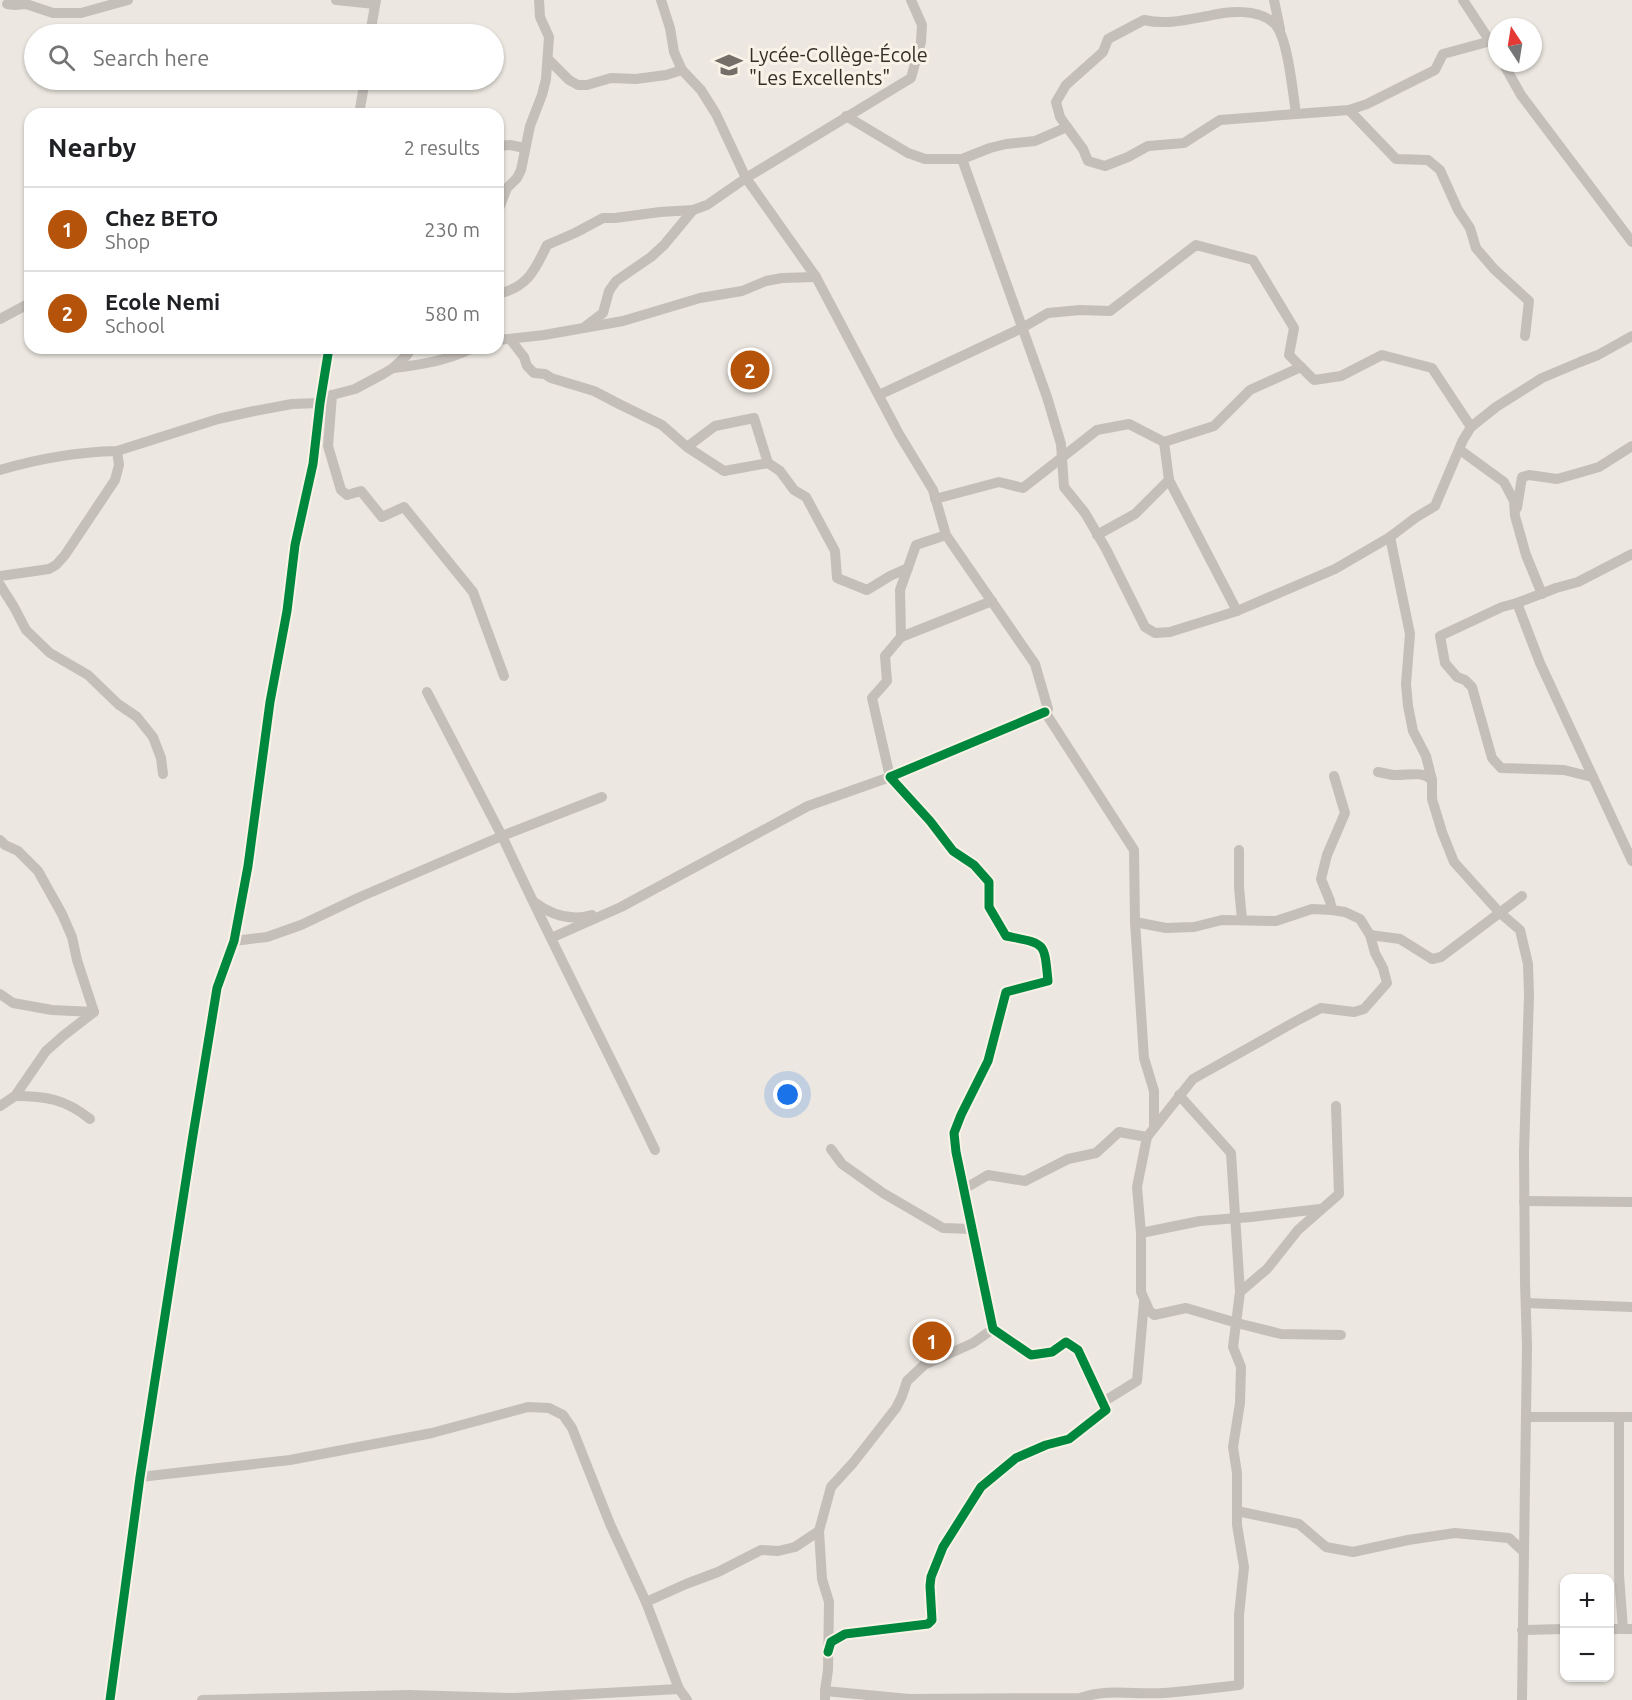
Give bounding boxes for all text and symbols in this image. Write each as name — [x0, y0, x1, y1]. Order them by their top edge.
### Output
north arrow — [1488, 18, 1542, 72]
search box — [24, 24, 504, 90]
icon: search — [45, 41, 78, 74]
place label: Lycée-Collège-École "Les Excellents" — [749, 43, 928, 89]
text: Search here — [93, 45, 209, 70]
school or university icon: Lycée-Collège-École "Les Excellents" — [714, 50, 744, 80]
text: Nearby — [48, 133, 136, 162]
text: 2 results — [404, 136, 480, 159]
text: Chez BETO — [105, 205, 218, 230]
text: 1 — [62, 218, 73, 241]
text: 230 m — [424, 218, 480, 241]
text: Shop — [105, 230, 150, 253]
text: Ecole Nemi — [105, 289, 220, 314]
text: 2 — [62, 302, 73, 325]
text: 580 m — [424, 302, 480, 325]
text: School — [105, 314, 165, 337]
pin: 2 — [730, 348, 770, 392]
your location — [773, 1080, 802, 1109]
pin: 1 — [912, 1318, 952, 1364]
map controls — [1560, 1574, 1614, 1682]
button: + — [1560, 1574, 1614, 1628]
button: − — [1560, 1628, 1614, 1682]

